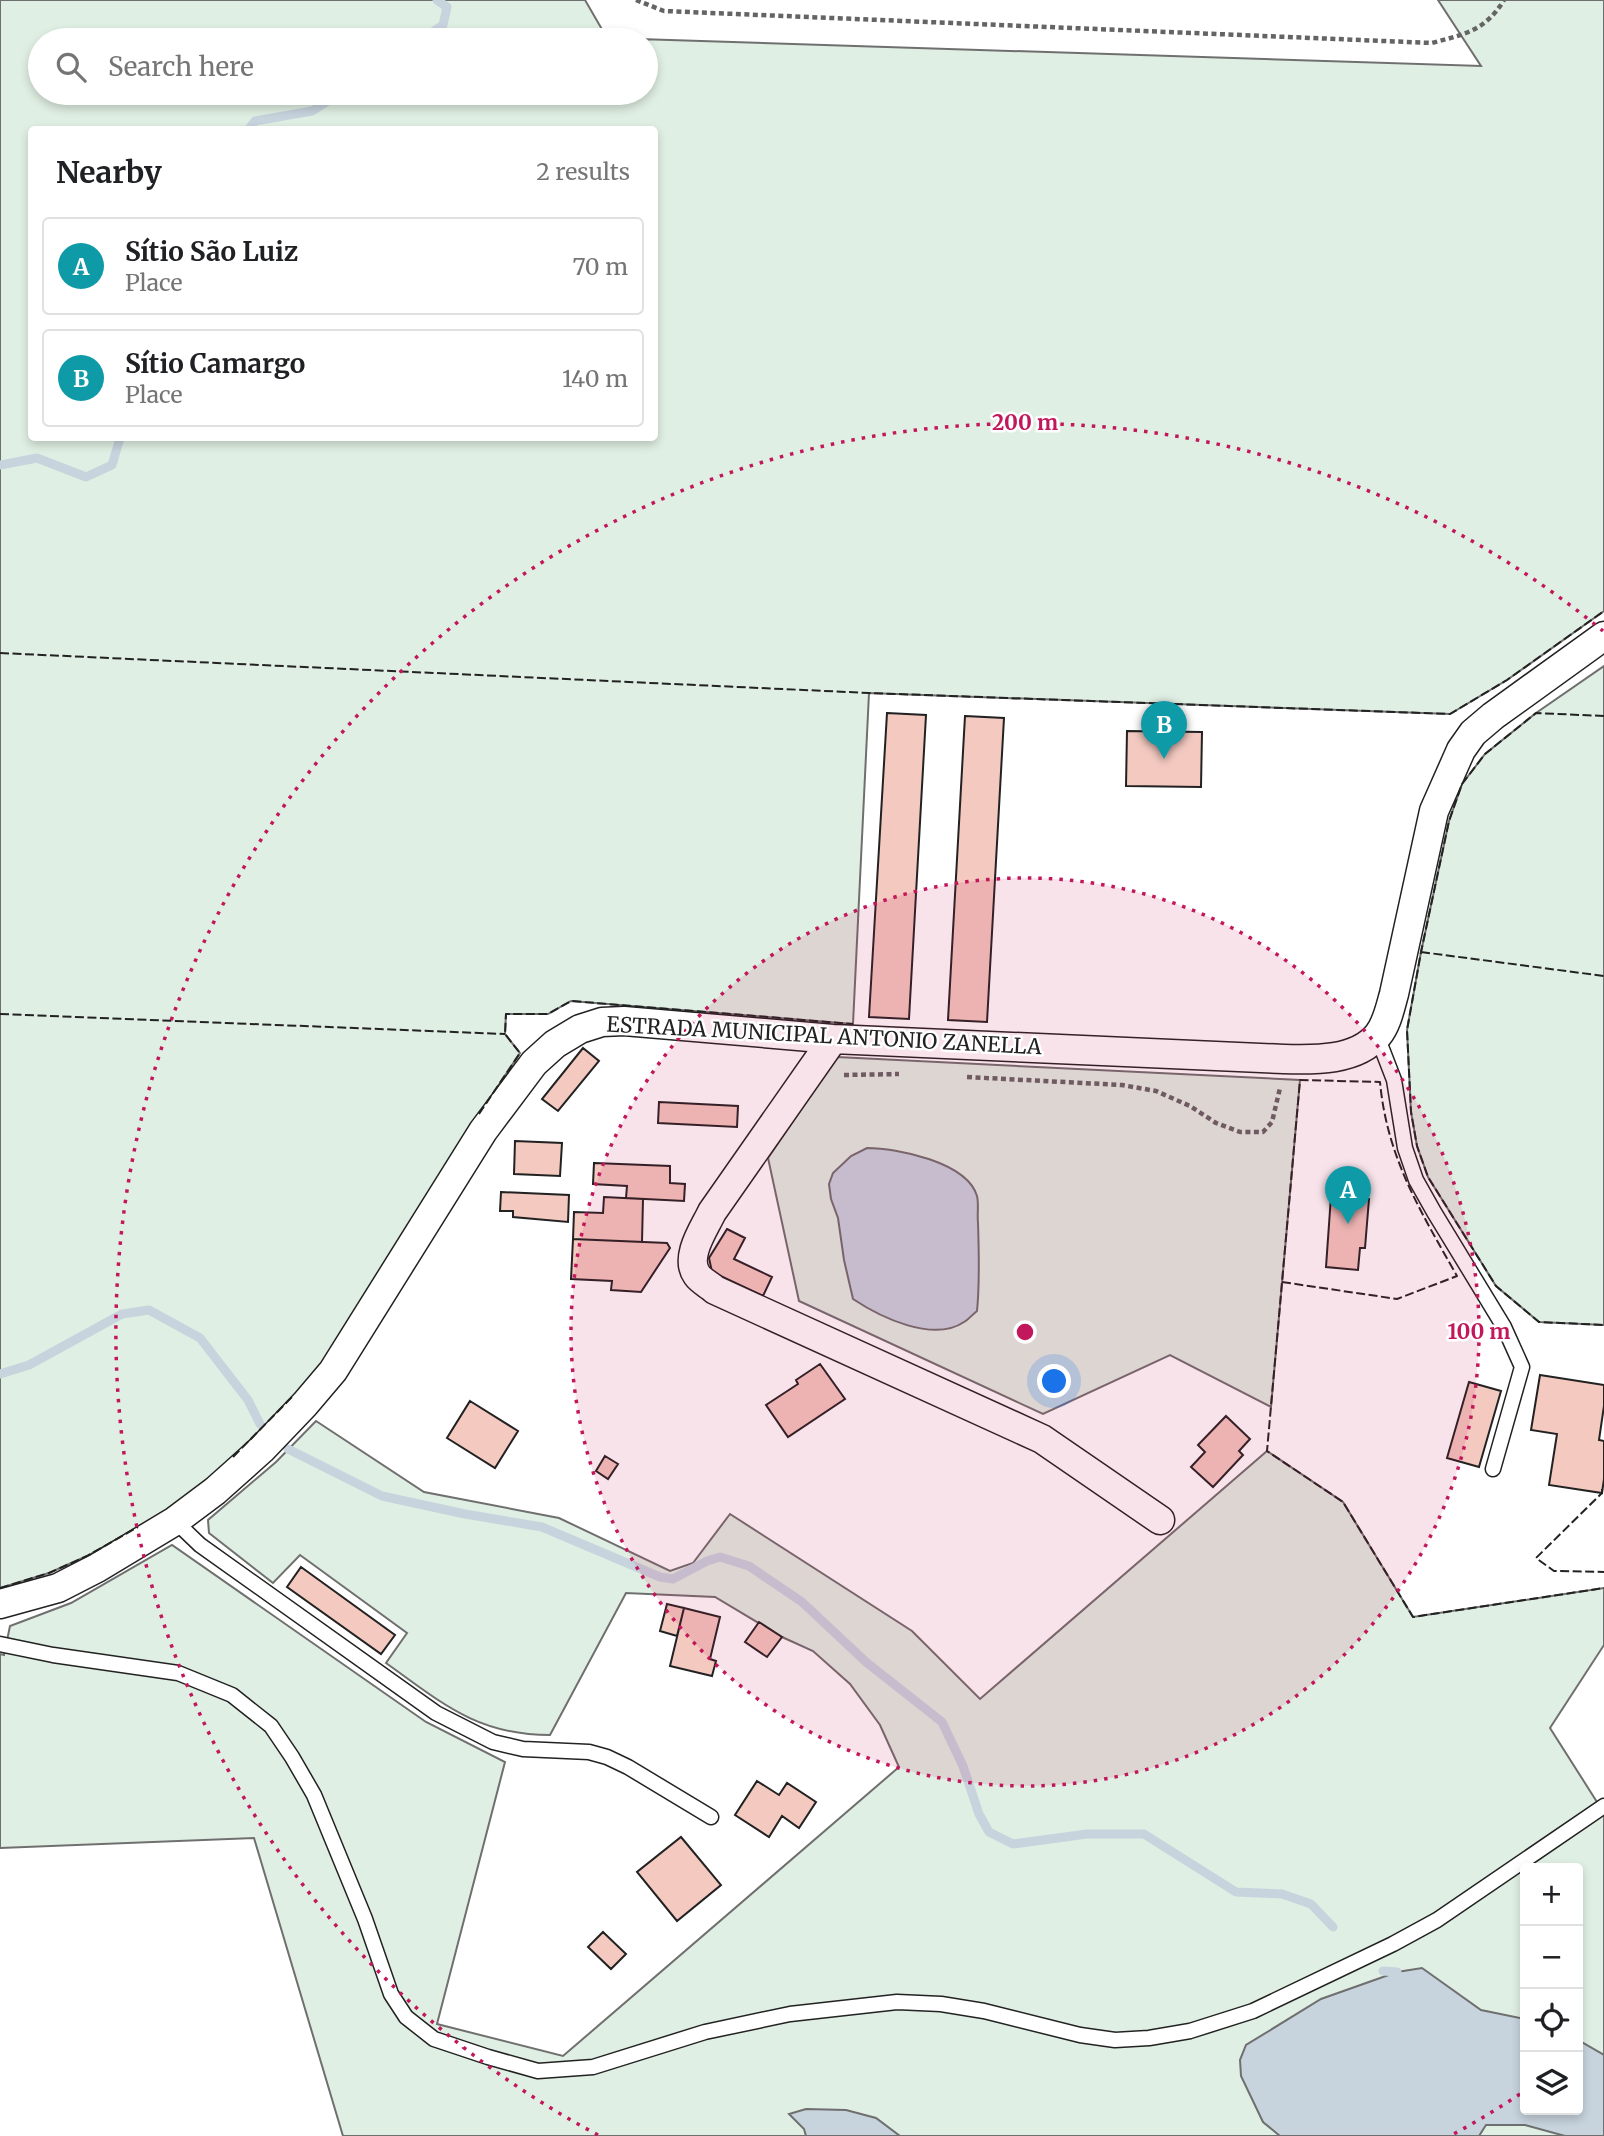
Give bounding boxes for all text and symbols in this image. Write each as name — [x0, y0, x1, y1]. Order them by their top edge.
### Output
search box — [28, 28, 658, 105]
icon: search — [52, 48, 90, 86]
text: Search here — [108, 50, 254, 83]
text: Nearby — [56, 153, 162, 191]
text: 2 results — [536, 157, 630, 186]
text: Sítio São Luiz — [125, 235, 298, 268]
text: A — [73, 252, 89, 281]
text: 70 m — [572, 252, 628, 281]
text: Place — [125, 268, 182, 297]
text: Sítio Camargo — [125, 347, 305, 380]
text: B — [73, 364, 89, 393]
text: 140 m — [562, 364, 628, 393]
text: Place — [125, 380, 182, 409]
text: 200 m — [992, 409, 1058, 436]
pin: B — [1141, 701, 1187, 759]
street label: ESTRADA MUNICIPAL ANTONIO ZANELLA — [606, 1011, 1043, 1060]
pin: A — [1325, 1166, 1371, 1224]
text: 100 m — [1448, 1318, 1510, 1345]
centre of rings — [1013, 1320, 1037, 1344]
your location — [1037, 1364, 1071, 1398]
map controls — [1520, 1863, 1583, 2115]
button: + — [1520, 1863, 1583, 1926]
button: − — [1520, 1926, 1583, 1989]
button: locate — [1520, 1989, 1583, 2052]
button: layers — [1520, 2052, 1583, 2115]

